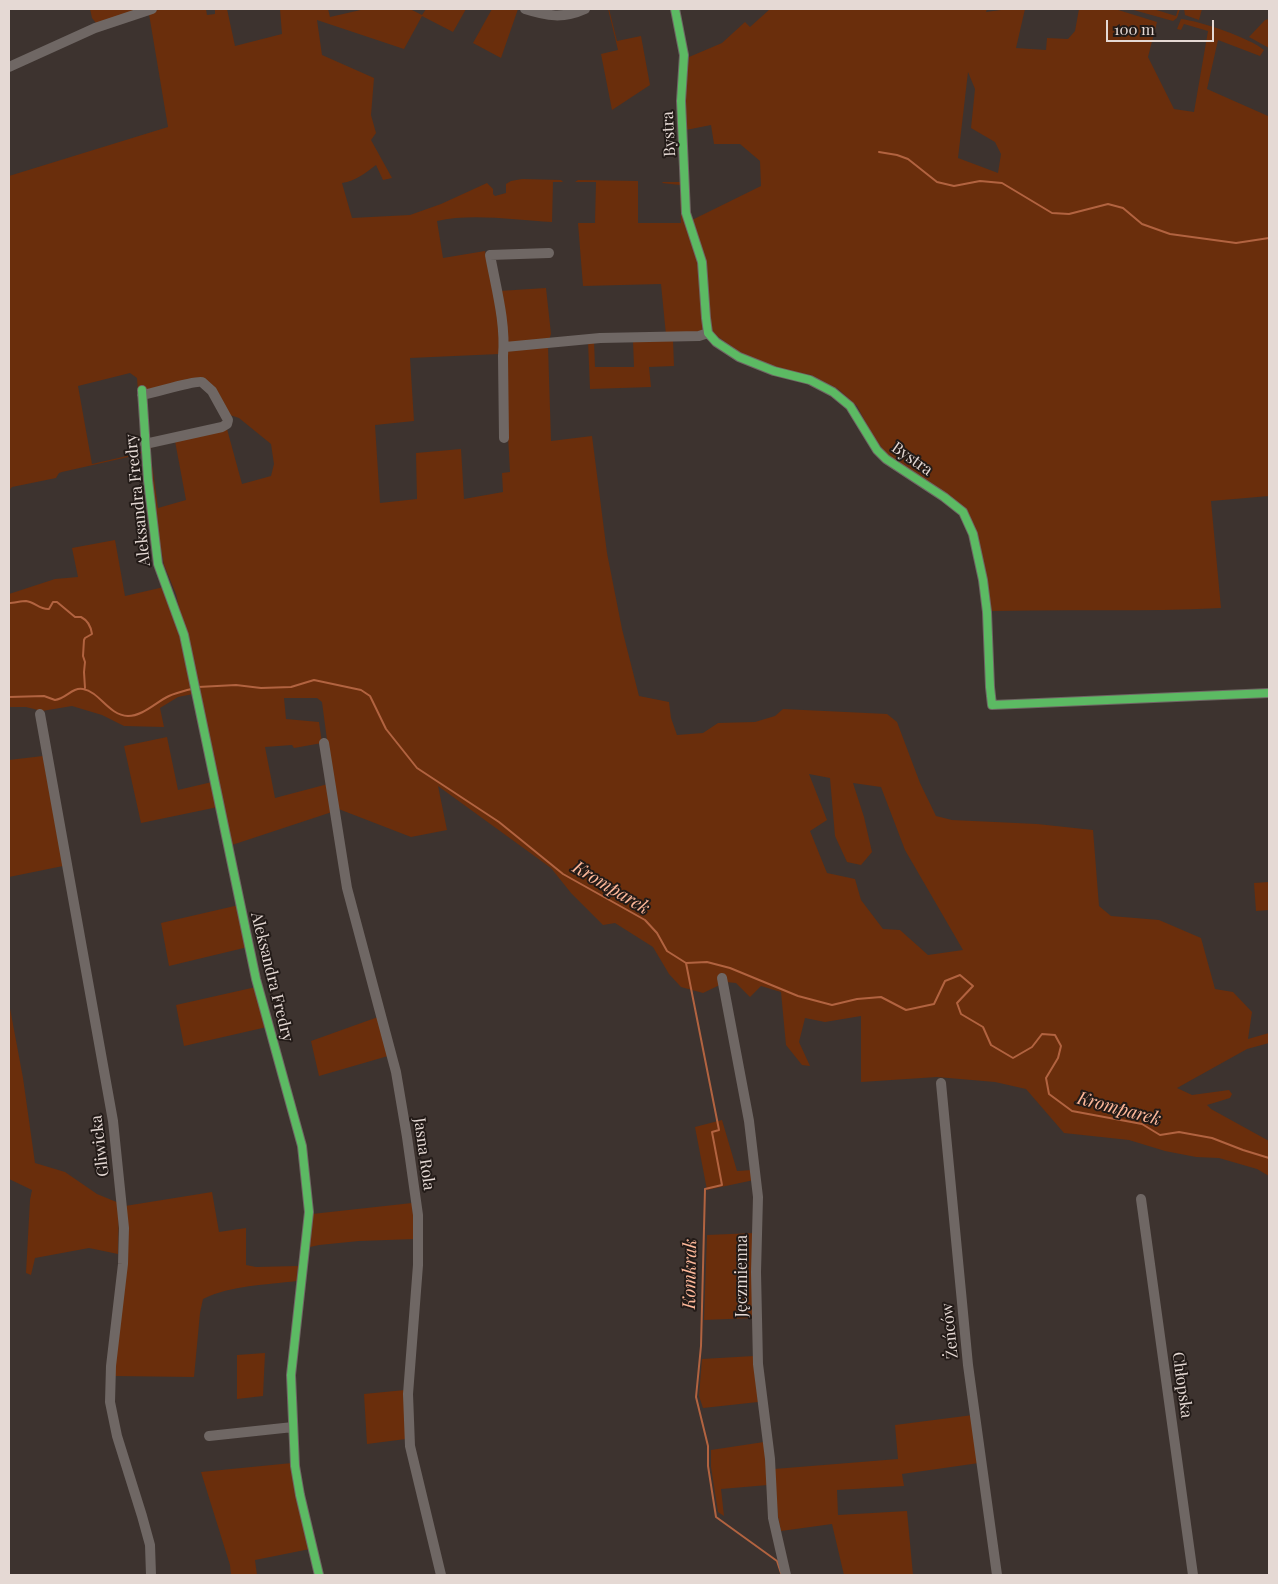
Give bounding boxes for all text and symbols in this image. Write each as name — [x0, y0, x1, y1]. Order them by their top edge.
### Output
scale bar — [1108, 10, 1216, 42]
text: 100 m — [1114, 19, 1155, 39]
street label: Bystra — [658, 111, 680, 157]
street label: Aleksandra Fredry — [122, 433, 154, 567]
street label: Bystra — [888, 438, 936, 480]
water label: Kromparek — [569, 857, 653, 919]
street label: Aleksandra Fredry — [247, 910, 297, 1044]
water label: Kromparek — [1075, 1087, 1163, 1131]
street label: Gliwicka — [87, 1114, 113, 1178]
street label: Jasna Rola — [409, 1117, 439, 1191]
street label: Jęczmienna — [732, 1235, 752, 1317]
water label: Komkrak — [679, 1239, 701, 1309]
street label: Żeńców — [938, 1302, 962, 1360]
street label: Chłopska — [1168, 1351, 1196, 1419]

